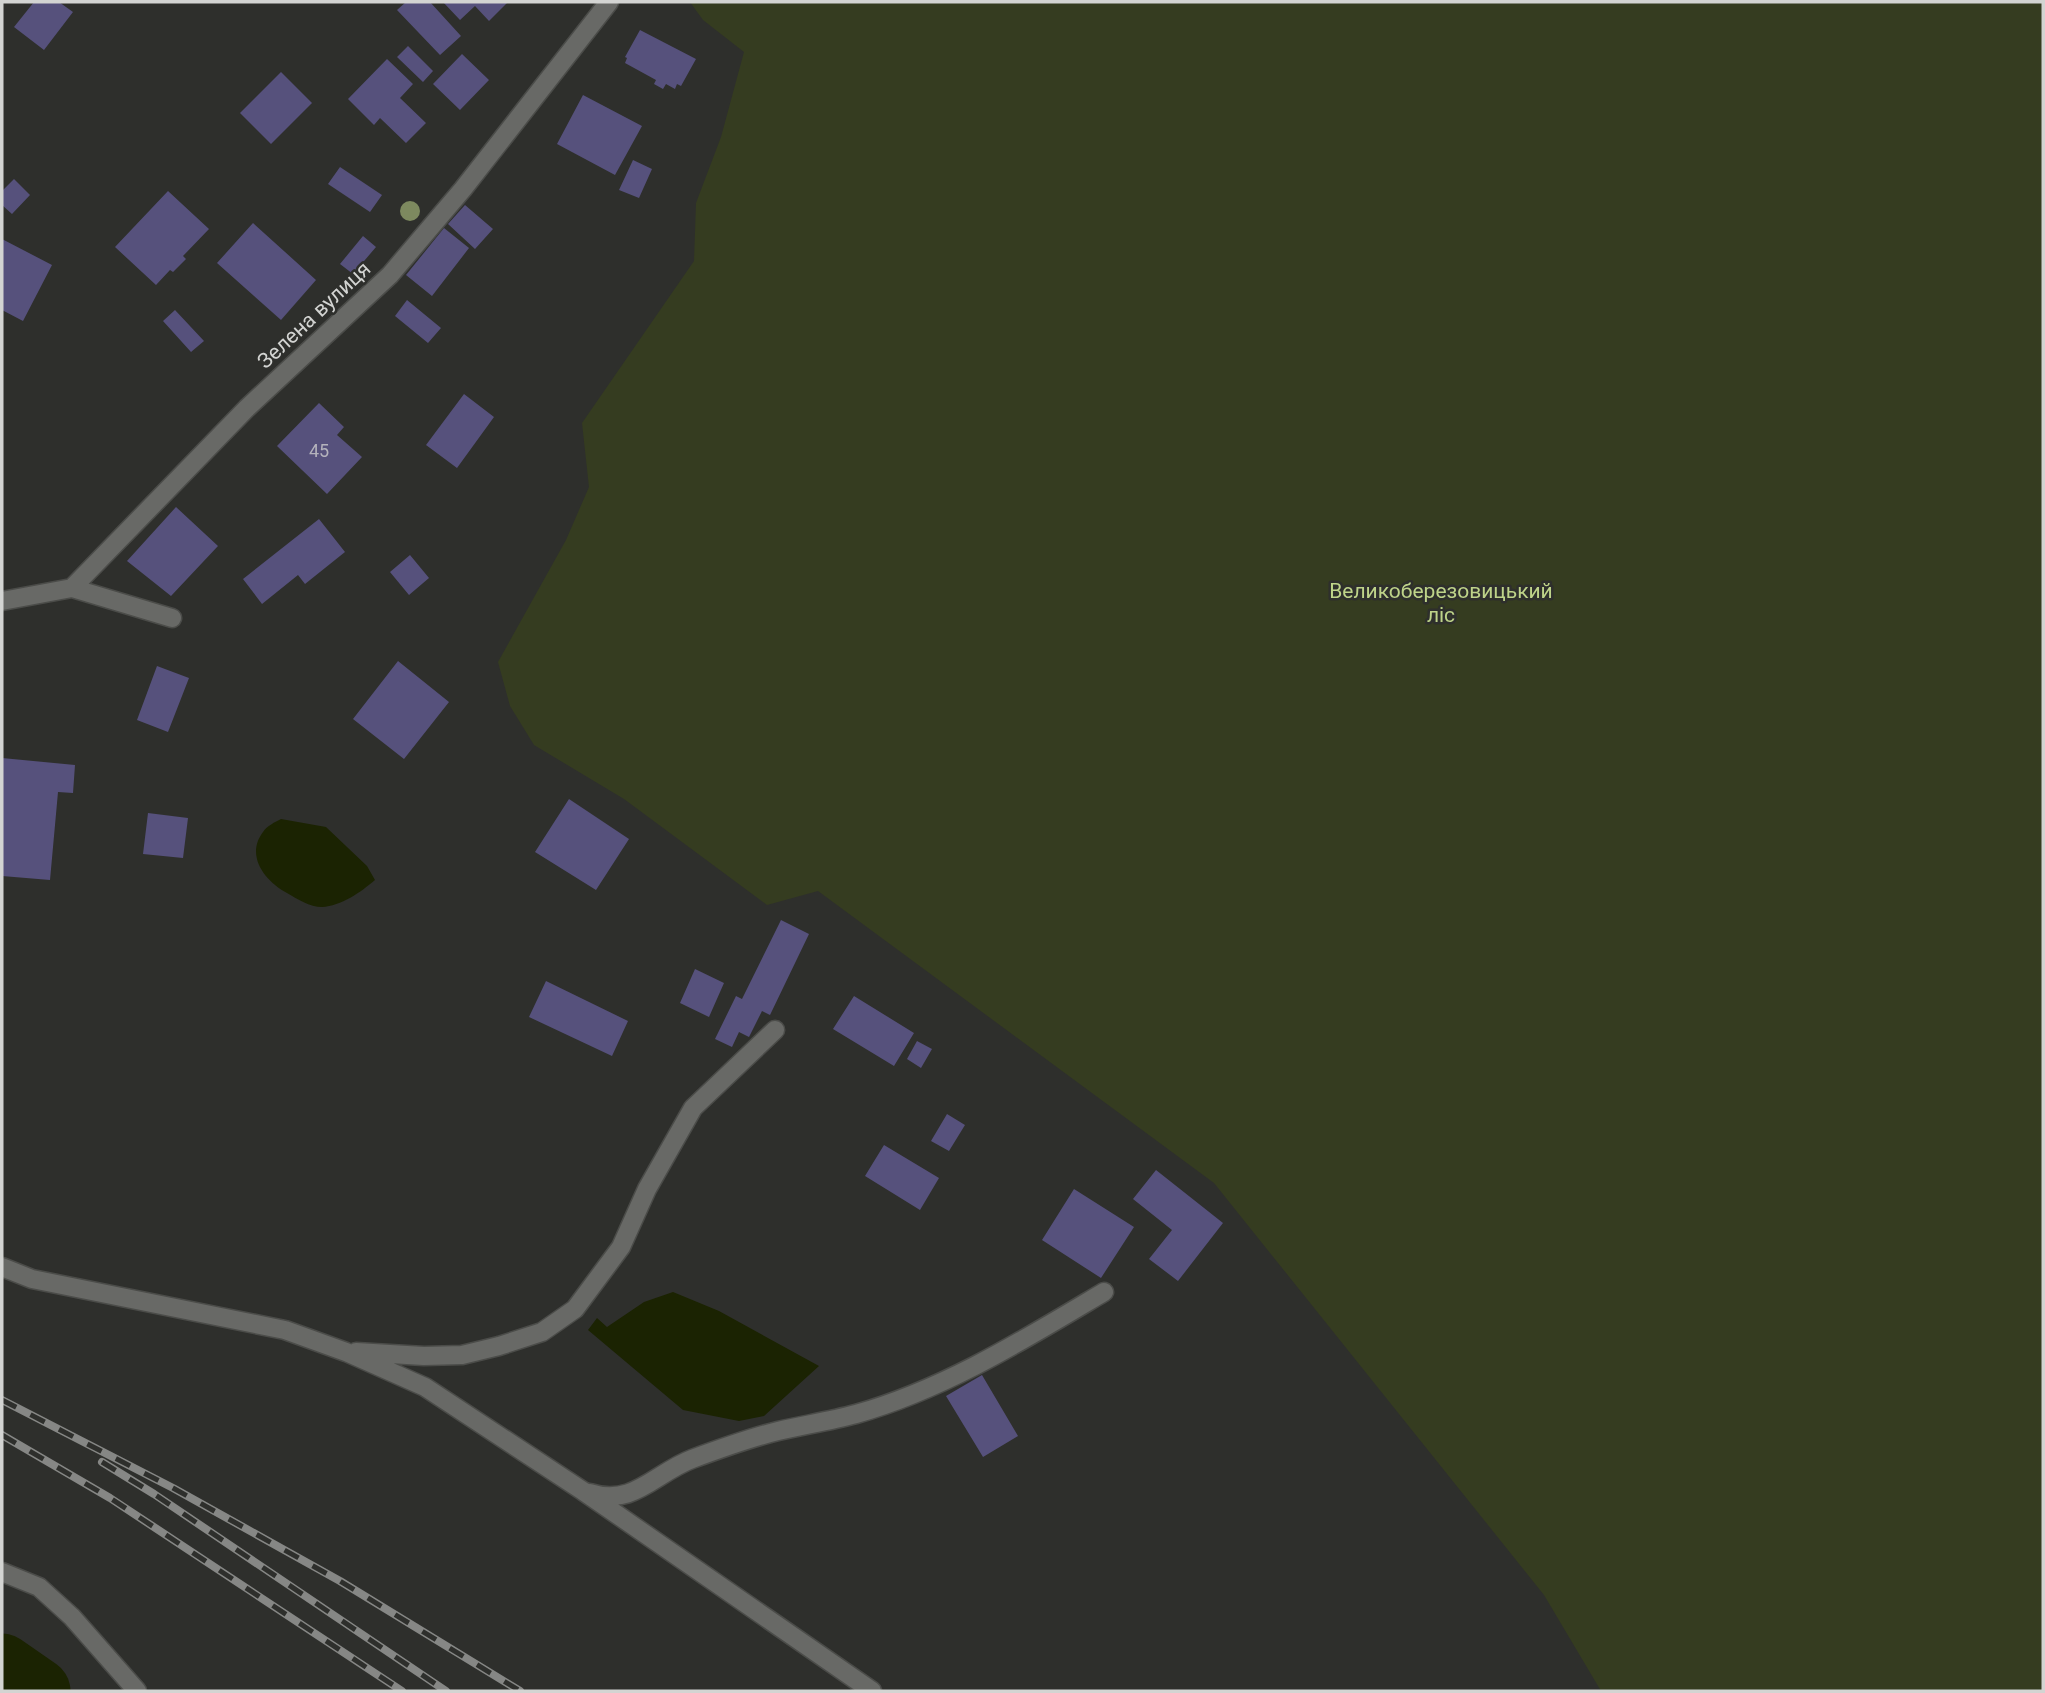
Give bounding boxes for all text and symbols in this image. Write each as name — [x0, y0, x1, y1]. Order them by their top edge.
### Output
street label: Зелена вулиця — [253, 257, 375, 373]
house number: 45 — [309, 440, 329, 461]
park label: Великоберезовицький ліс — [1329, 579, 1553, 627]

